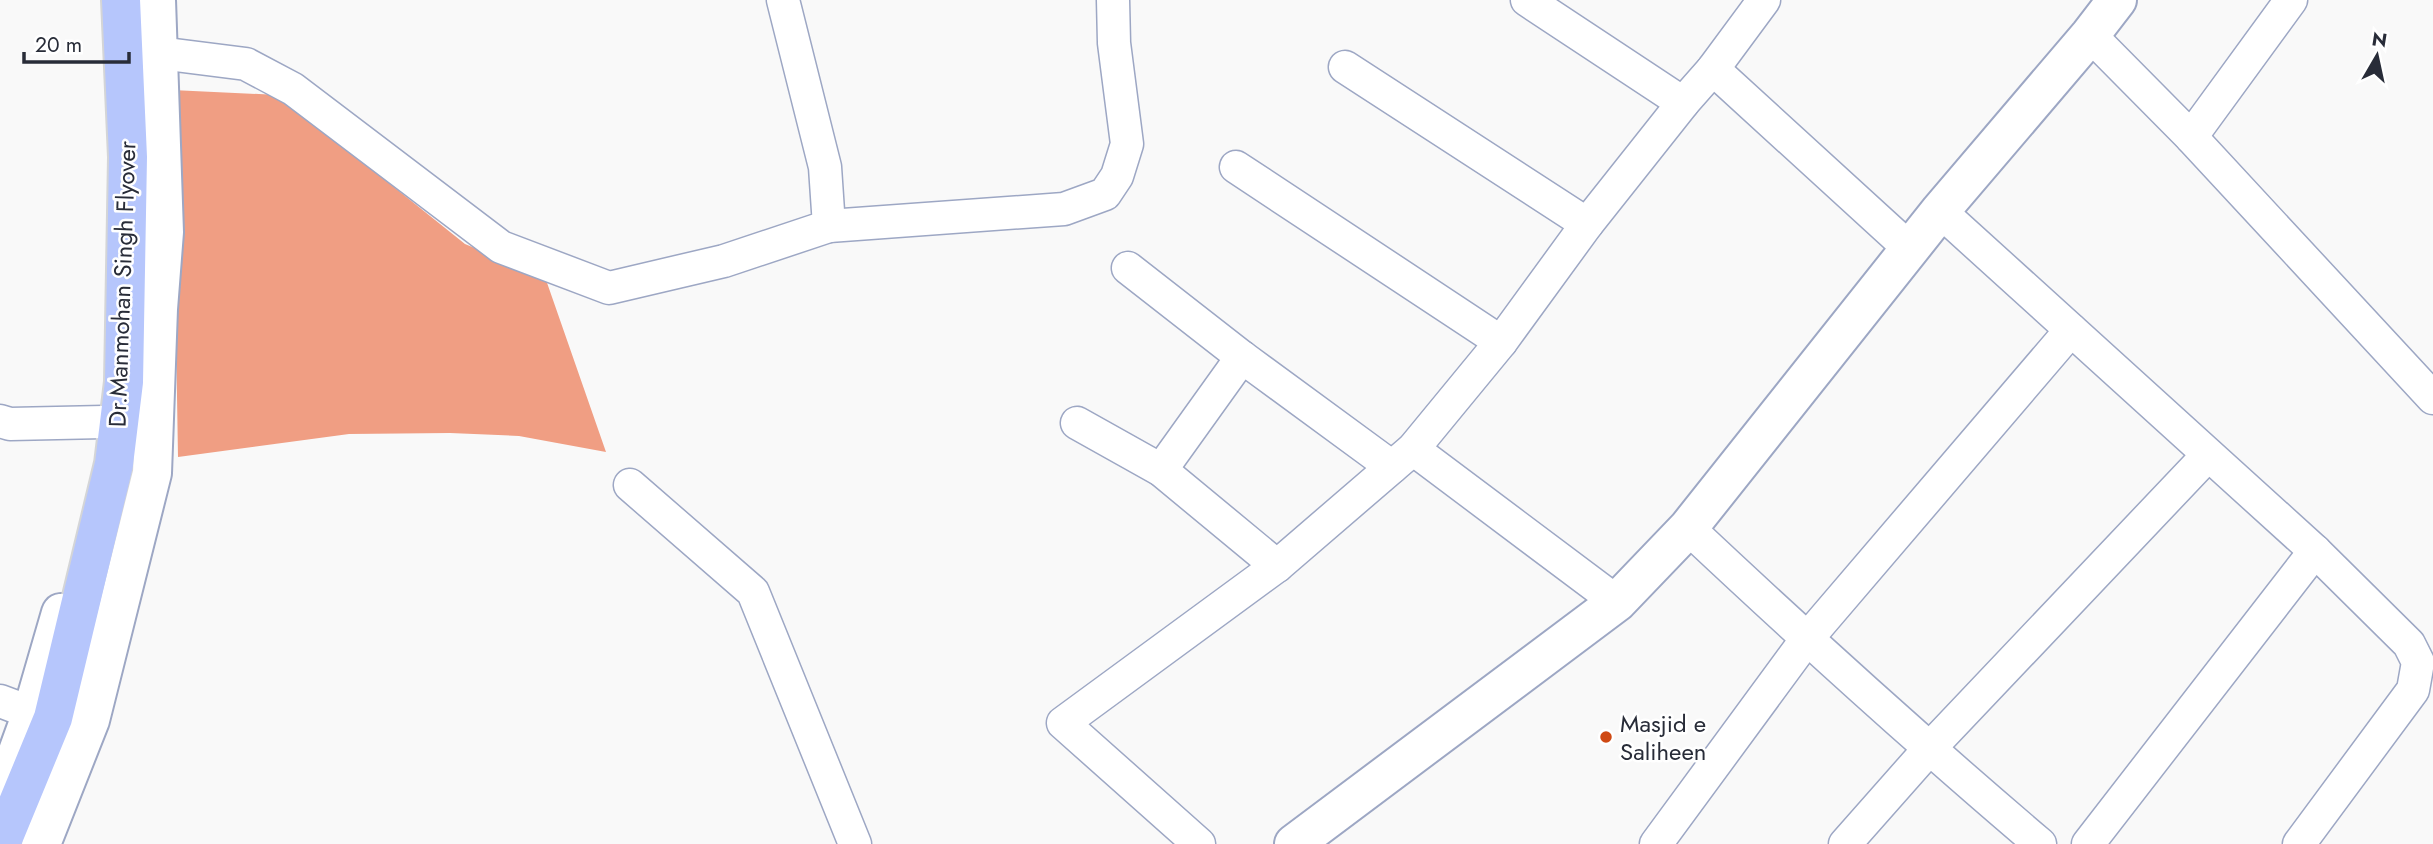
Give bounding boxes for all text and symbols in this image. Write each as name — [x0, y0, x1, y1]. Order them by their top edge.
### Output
scale bar — [24, 21, 130, 65]
north arrow — [2342, 21, 2412, 91]
text: N — [2370, 25, 2389, 54]
text: 20 m — [35, 30, 82, 60]
street label: Dr.Manmohan Singh Flyover — [100, 140, 145, 428]
place label: Masjid e Saliheen — [1620, 706, 1706, 769]
marker: Masjid e Saliheen — [1598, 729, 1614, 745]

